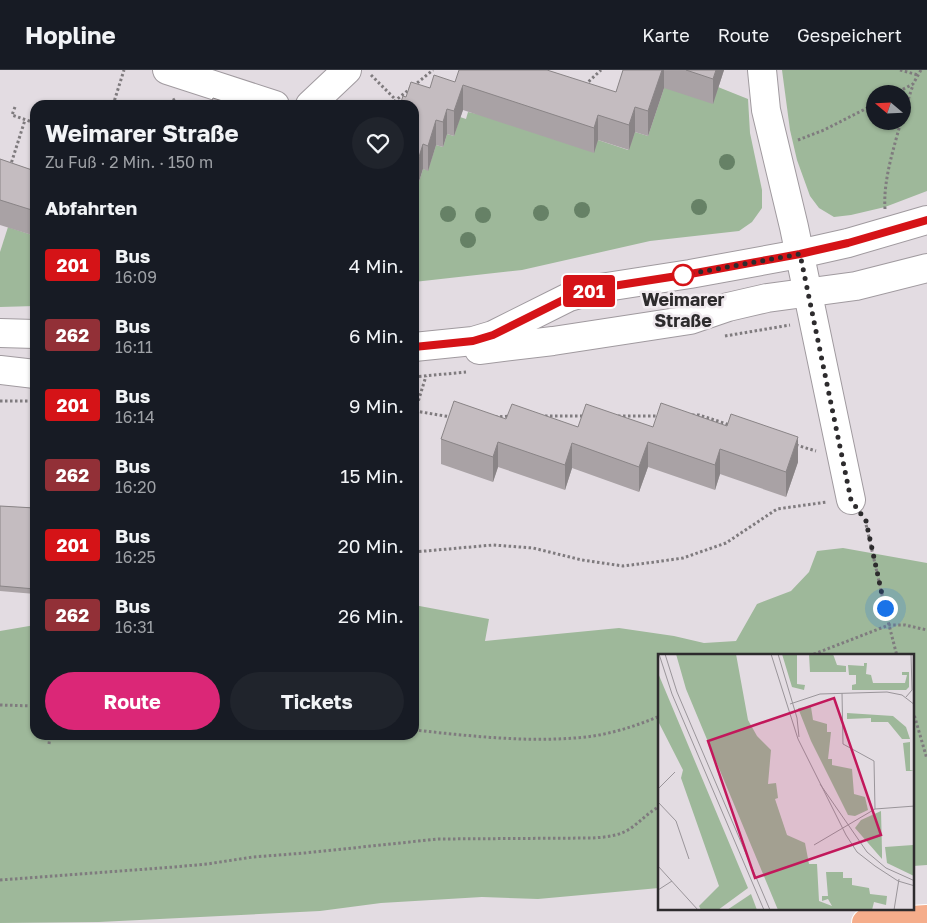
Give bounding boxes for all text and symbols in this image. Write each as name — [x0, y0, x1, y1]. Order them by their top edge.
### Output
text: Hopline — [25, 20, 116, 49]
text: Karte — [642, 24, 690, 46]
text: Route — [718, 24, 769, 46]
text: Gespeichert — [797, 24, 902, 46]
north arrow — [866, 85, 911, 130]
map controls — [866, 85, 911, 130]
button: heart — [352, 117, 404, 169]
text: Weimarer Straße — [45, 118, 239, 147]
text: Zu Fuß · 2 Min. · 150 m — [45, 152, 213, 172]
text: Abfahrten — [45, 196, 137, 219]
text: Bus — [115, 244, 150, 267]
text: 201 — [57, 254, 88, 276]
text: 4 Min. — [349, 254, 404, 277]
marker: Weimarer Straße — [672, 264, 694, 286]
text: 16:09 — [115, 267, 157, 287]
line badge: 201 — [560, 275, 618, 307]
text: 201 — [573, 280, 605, 302]
place label: Weimarer Straße — [641, 288, 725, 331]
text: Bus — [115, 314, 150, 337]
text: 262 — [56, 324, 89, 346]
text: 6 Min. — [349, 324, 404, 347]
text: 16:11 — [115, 337, 153, 357]
text: Bus — [115, 384, 150, 407]
text: 201 — [57, 394, 88, 416]
text: 9 Min. — [349, 394, 404, 417]
text: 16:14 — [115, 407, 155, 427]
text: Bus — [115, 454, 150, 477]
text: 262 — [56, 464, 89, 486]
text: 15 Min. — [340, 464, 404, 487]
text: 16:20 — [115, 477, 156, 497]
text: Bus — [115, 524, 150, 547]
text: 201 — [57, 534, 88, 556]
text: 20 Min. — [338, 534, 404, 557]
text: 16:25 — [115, 547, 156, 567]
text: Bus — [115, 594, 150, 617]
your location — [873, 596, 898, 621]
text: 262 — [56, 604, 89, 626]
text: 26 Min. — [338, 604, 404, 627]
text: 16:31 — [115, 617, 154, 637]
inset map — [658, 654, 914, 910]
button: Route — [45, 672, 220, 730]
button: Tickets — [230, 672, 404, 730]

